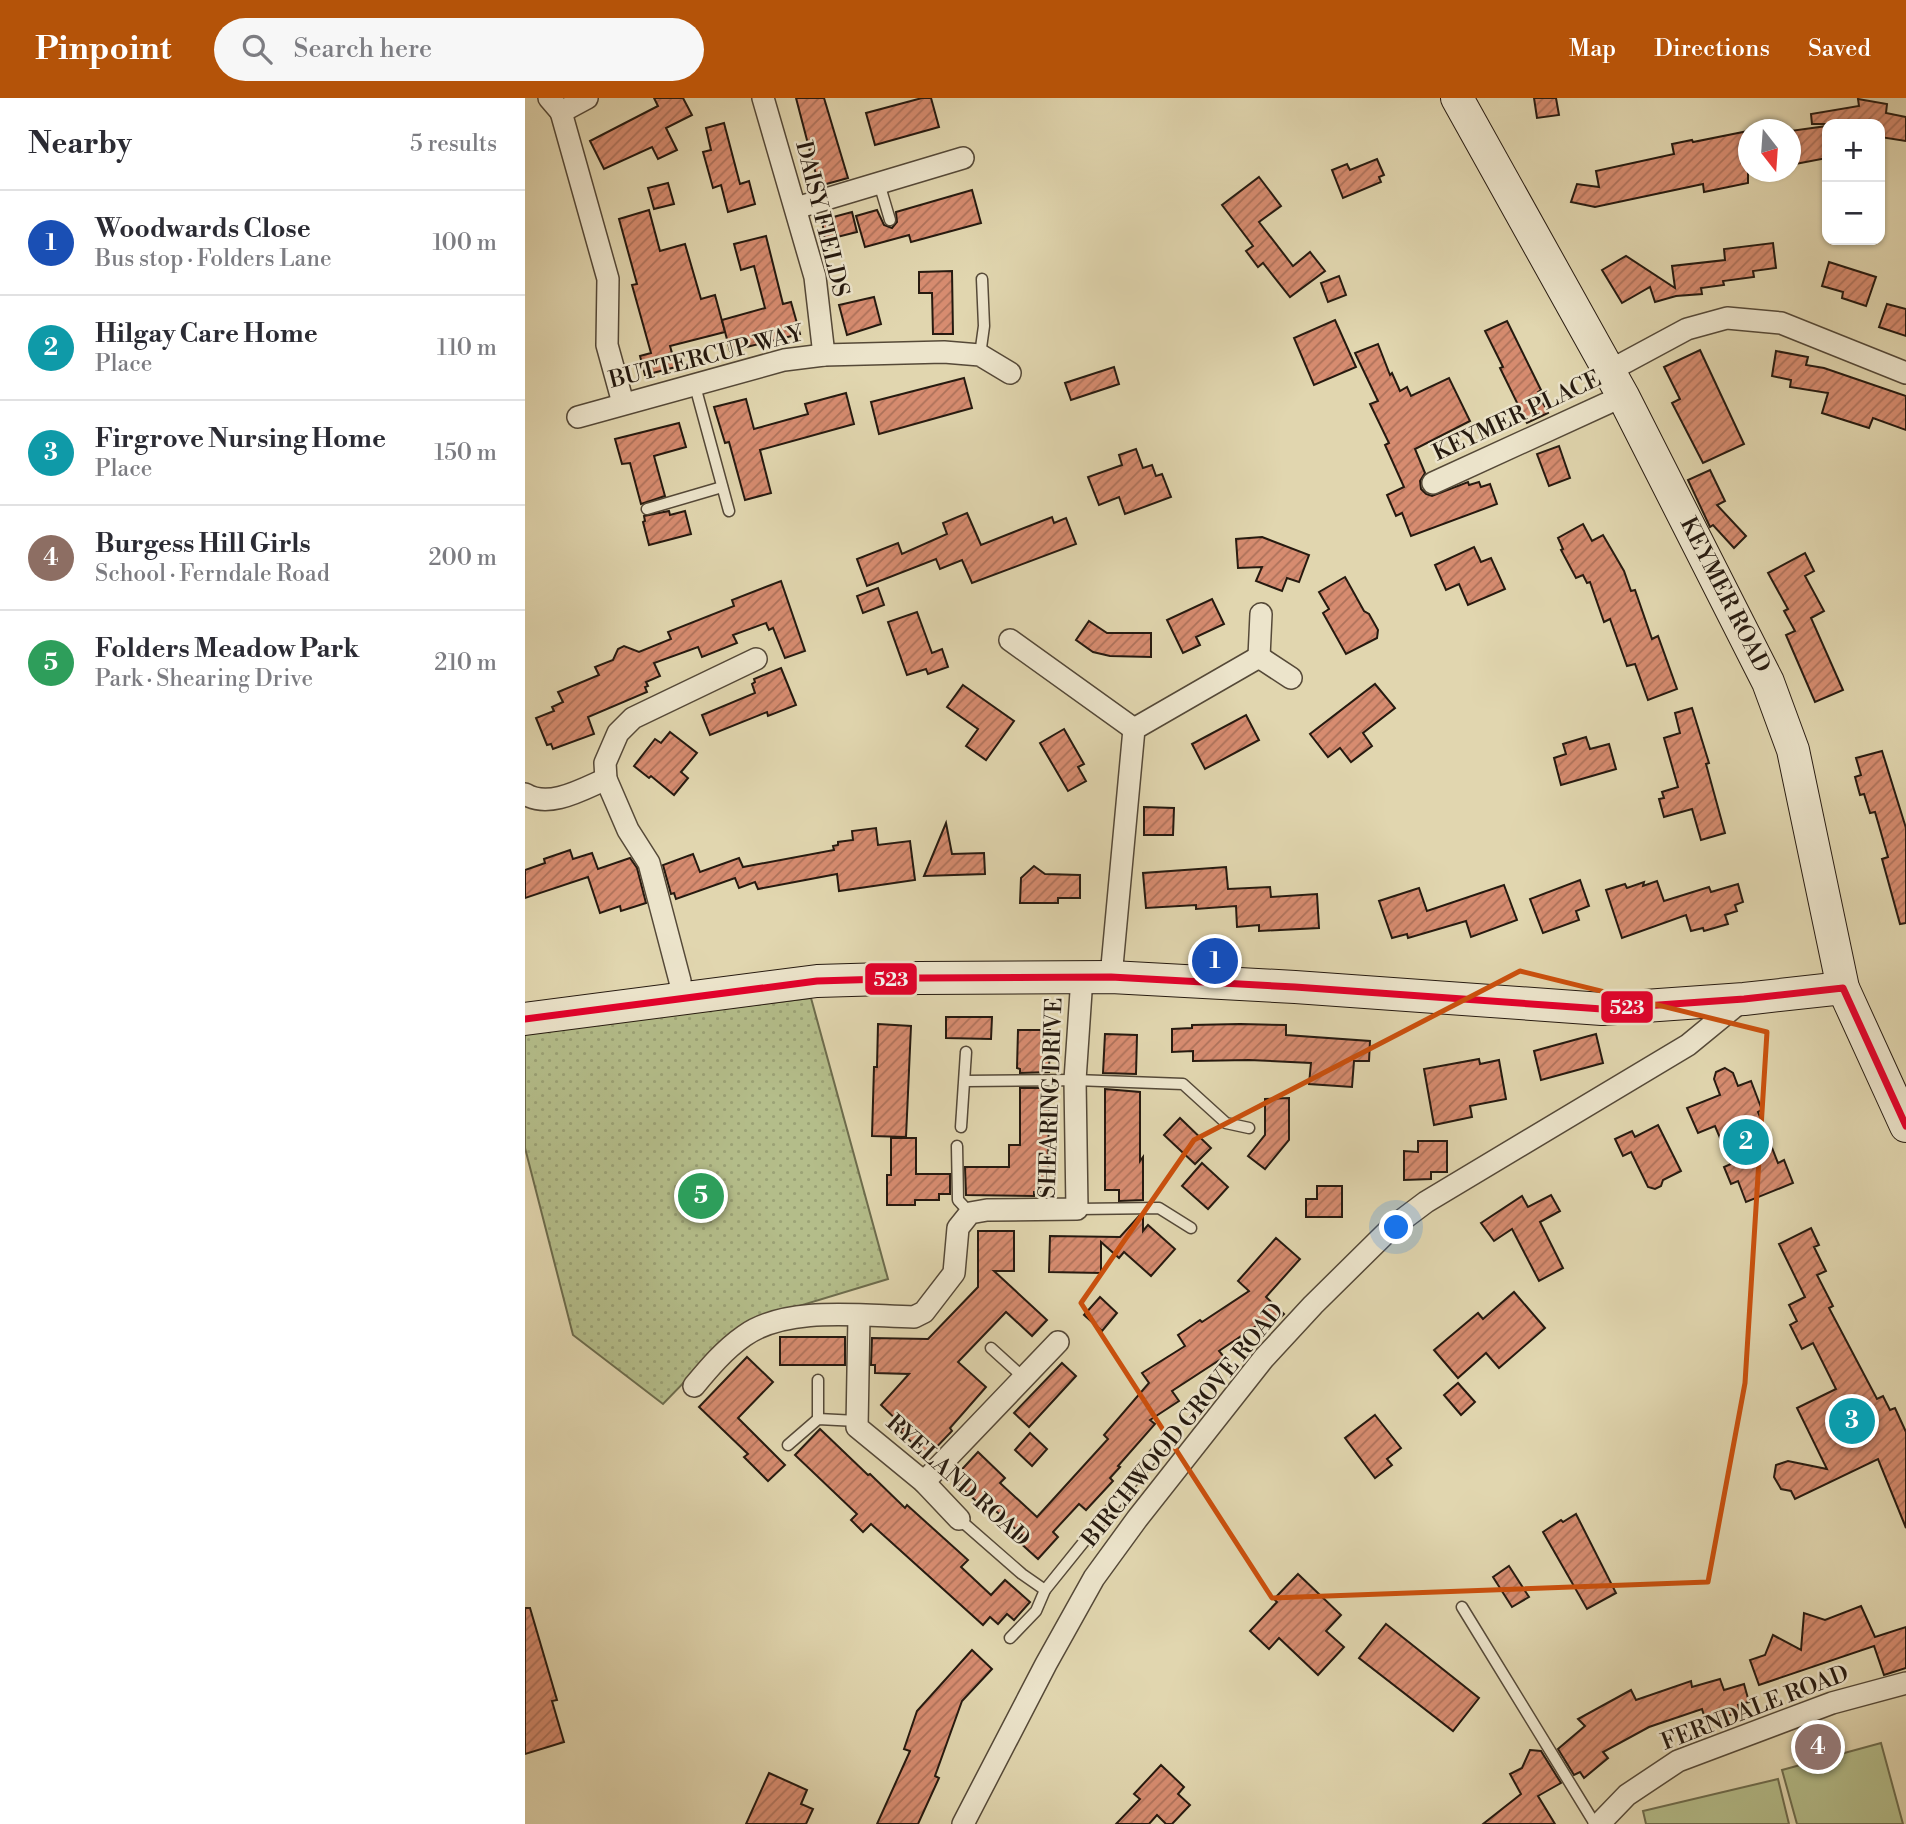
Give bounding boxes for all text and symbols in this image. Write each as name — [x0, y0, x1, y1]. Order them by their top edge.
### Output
search box — [214, 18, 704, 81]
text: Pinpoint — [35, 29, 172, 70]
icon: search — [238, 30, 276, 68]
text: Search here — [294, 33, 432, 65]
text: Map — [1569, 34, 1616, 64]
text: Directions — [1654, 34, 1770, 64]
text: Saved — [1808, 34, 1871, 64]
north arrow — [1738, 119, 1801, 182]
map controls — [1822, 119, 1885, 245]
button: + — [1822, 119, 1885, 182]
text: Nearby — [28, 125, 132, 163]
text: 5 results — [410, 130, 497, 158]
street label: DAISY FIELDS — [789, 138, 855, 300]
button: − — [1822, 182, 1885, 245]
text: Woodwards Close — [95, 213, 311, 245]
text: 1 — [45, 229, 57, 257]
text: 100 m — [432, 229, 497, 257]
text: Bus stop · Folders Lane — [95, 245, 332, 273]
text: Hilgay Care Home — [95, 318, 318, 350]
street label: BUTTERCUP WAY — [605, 319, 808, 395]
text: 2 — [44, 334, 58, 362]
text: 110 m — [437, 334, 497, 362]
text: Place — [95, 350, 152, 378]
street label: KEYMER PLACE — [1428, 365, 1606, 467]
text: Firgrove Nursing Home — [95, 423, 386, 455]
text: 3 — [44, 439, 58, 467]
text: 150 m — [434, 439, 497, 467]
text: Place — [95, 455, 152, 483]
street label: KEYMER ROAD — [1674, 513, 1776, 677]
text: Burgess Hill Girls — [95, 528, 311, 560]
text: 4 — [43, 544, 59, 572]
text: 200 m — [429, 544, 497, 572]
text: School · Ferndale Road — [95, 560, 330, 588]
text: Folders Meadow Park — [95, 633, 359, 665]
text: 5 — [44, 649, 58, 677]
text: 210 m — [434, 649, 497, 677]
text: Park · Shearing Drive — [95, 665, 313, 693]
pin: 1 — [1192, 935, 1238, 987]
line badge: 523 — [864, 962, 918, 996]
text: 523 — [873, 968, 909, 992]
line badge: 523 — [1600, 990, 1654, 1024]
text: 523 — [1609, 996, 1645, 1020]
street label: SHEARING DRIVE — [1033, 997, 1069, 1199]
pin: 2 — [1723, 1116, 1769, 1168]
pin: 5 — [678, 1170, 724, 1222]
your location — [1379, 1210, 1413, 1244]
street label: BIRCHWOOD GROVE ROAD — [1075, 1297, 1290, 1553]
pin: 3 — [1829, 1395, 1875, 1447]
street label: RYELAND ROAD — [880, 1409, 1036, 1553]
street label: FERNDALE ROAD — [1657, 1659, 1853, 1757]
pin: 4 — [1795, 1721, 1841, 1773]

